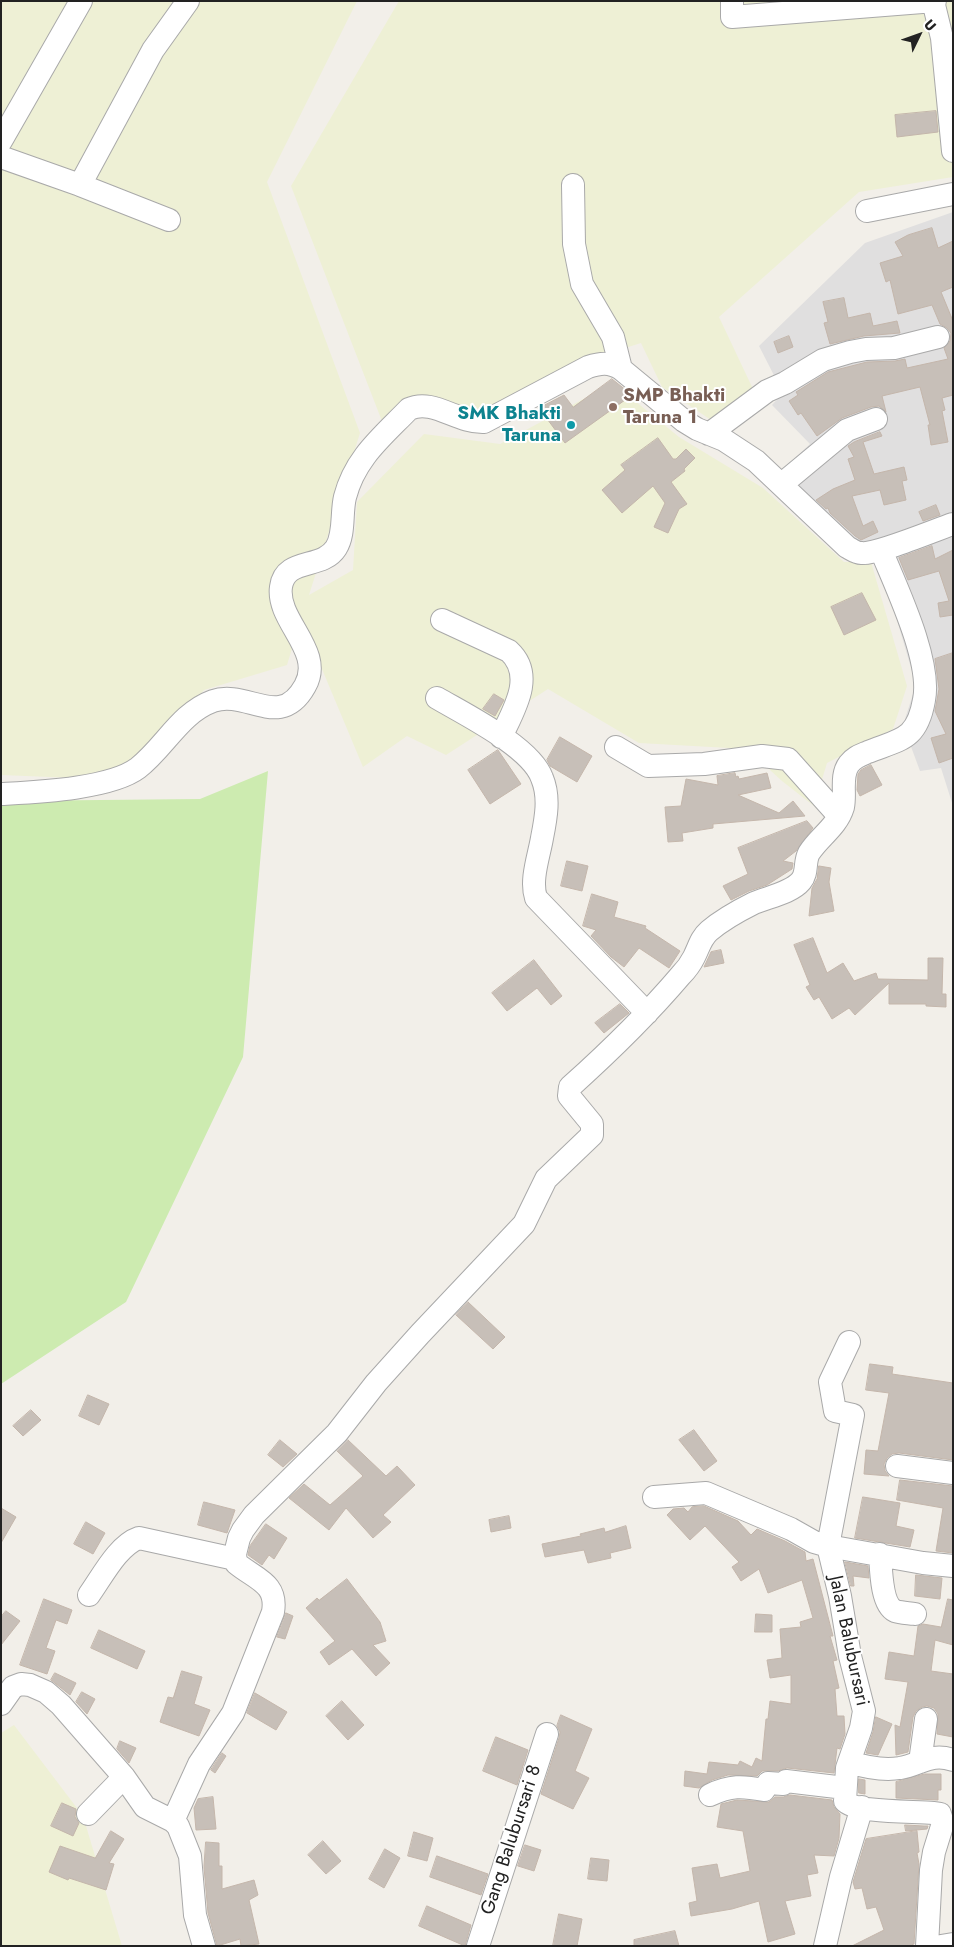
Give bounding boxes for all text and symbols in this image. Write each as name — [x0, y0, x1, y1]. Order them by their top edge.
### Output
north arrow — [894, 10, 944, 60]
text: U — [919, 15, 941, 35]
place label: SMP Bhakti Taruna 1 — [623, 385, 725, 429]
marker: SMP Bhakti Taruna 1 — [607, 401, 619, 413]
place label: SMK Bhakti Taruna — [457, 403, 561, 447]
marker: SMK Bhakti Taruna — [565, 419, 577, 431]
street label: Jalan Balubursari — [823, 1574, 873, 1708]
street label: Gang Balubursari 8 — [477, 1762, 547, 1918]

